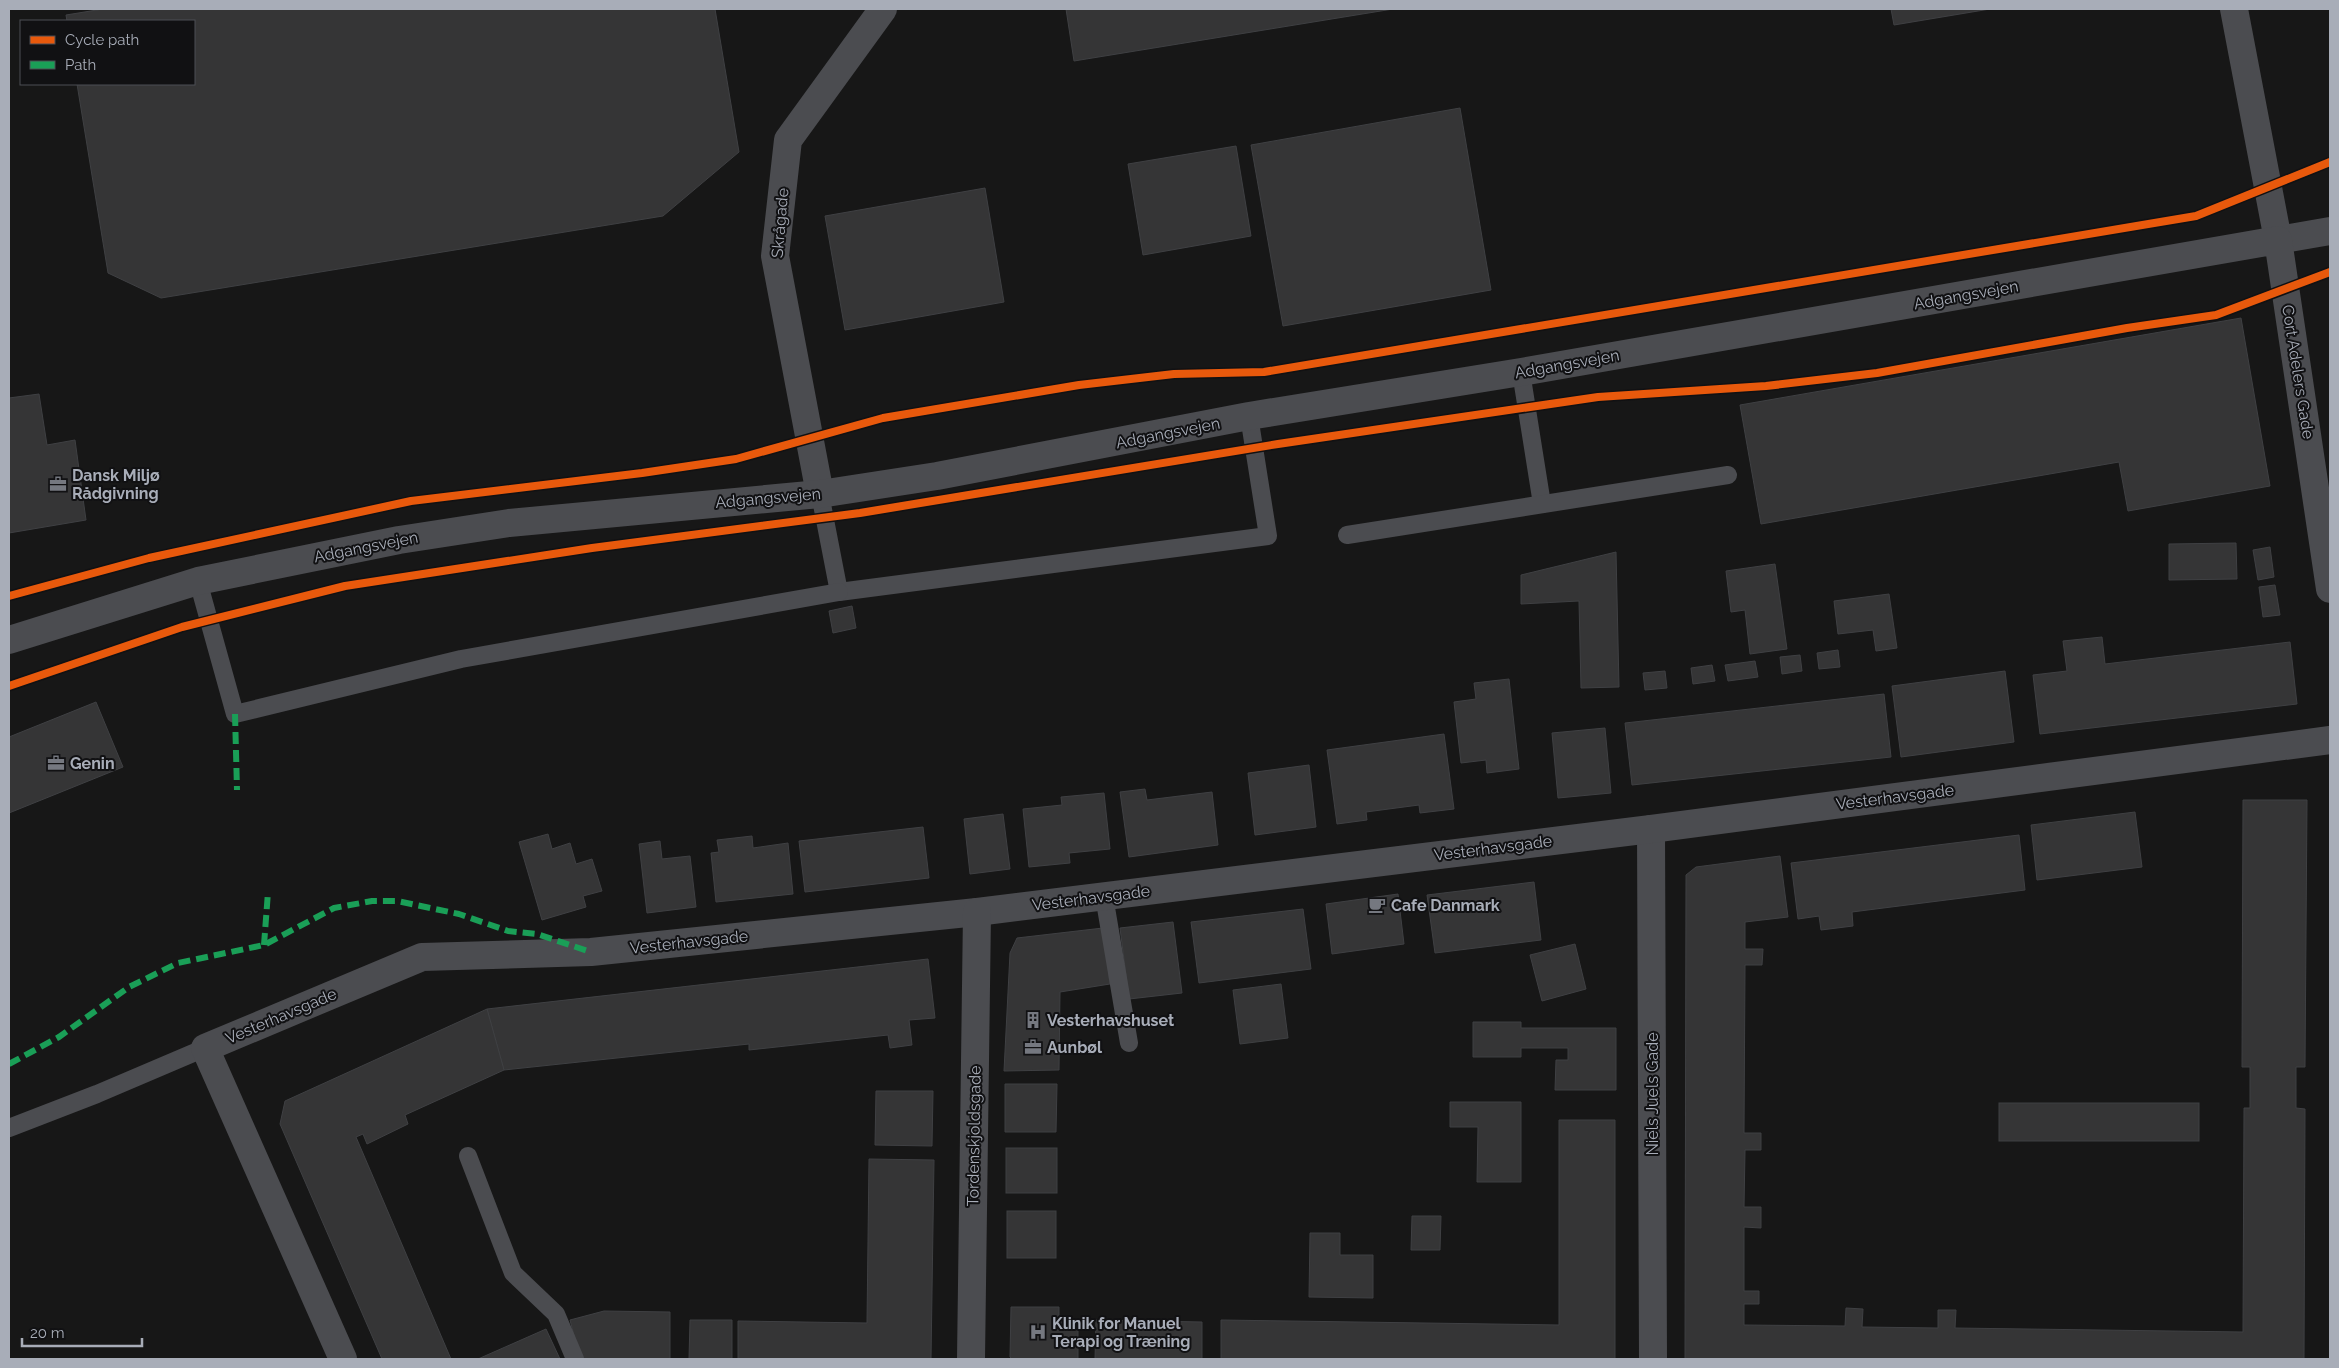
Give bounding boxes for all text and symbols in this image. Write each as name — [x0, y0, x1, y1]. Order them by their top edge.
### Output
legend — [20, 20, 195, 85]
text: Cycle path — [65, 31, 139, 49]
text: Path — [65, 56, 96, 74]
street label: Skrågade — [767, 187, 793, 259]
street label: Adgangsvejen — [1912, 276, 2020, 314]
street label: Cort Adelers Gade — [2278, 304, 2318, 440]
street label: Adgangsvejen — [1513, 345, 1621, 383]
street label: Adgangsvejen — [1114, 414, 1222, 452]
place label: Dansk Miljø Rådgivning — [72, 466, 160, 503]
office icon: Dansk Miljø Rådgivning — [48, 474, 68, 494]
street label: Adgangsvejen — [714, 484, 822, 512]
street label: Adgangsvejen — [312, 528, 420, 566]
office icon: Genin — [46, 753, 66, 773]
place label: Genin — [70, 754, 115, 773]
street label: Vesterhavsgade — [1835, 780, 1955, 814]
street label: Vesterhavsgade — [1433, 831, 1553, 865]
street label: Vesterhavsgade — [1031, 881, 1151, 915]
cafe icon: Cafe Danmark — [1367, 895, 1387, 915]
place label: Cafe Danmark — [1391, 896, 1500, 915]
street label: Vesterhavsgade — [629, 926, 749, 958]
street label: Vesterhavsgade — [223, 984, 339, 1048]
building icon: Vesterhavshuset — [1023, 1010, 1043, 1030]
place label: Vesterhavshuset — [1047, 1011, 1174, 1030]
street label: Niels Juels Gade — [1643, 1032, 1662, 1156]
office icon: Aunbøl — [1023, 1037, 1043, 1057]
place label: Aunbøl — [1047, 1038, 1103, 1057]
street label: Tordenskjoldsgade — [963, 1065, 985, 1207]
place label: Klinik for Manuel Terapi og Træning — [1052, 1314, 1190, 1351]
scale bar — [22, 1316, 142, 1348]
hospital icon: Klinik for Manuel Terapi og Træning — [1028, 1322, 1048, 1342]
text: 20 m — [30, 1324, 65, 1342]

